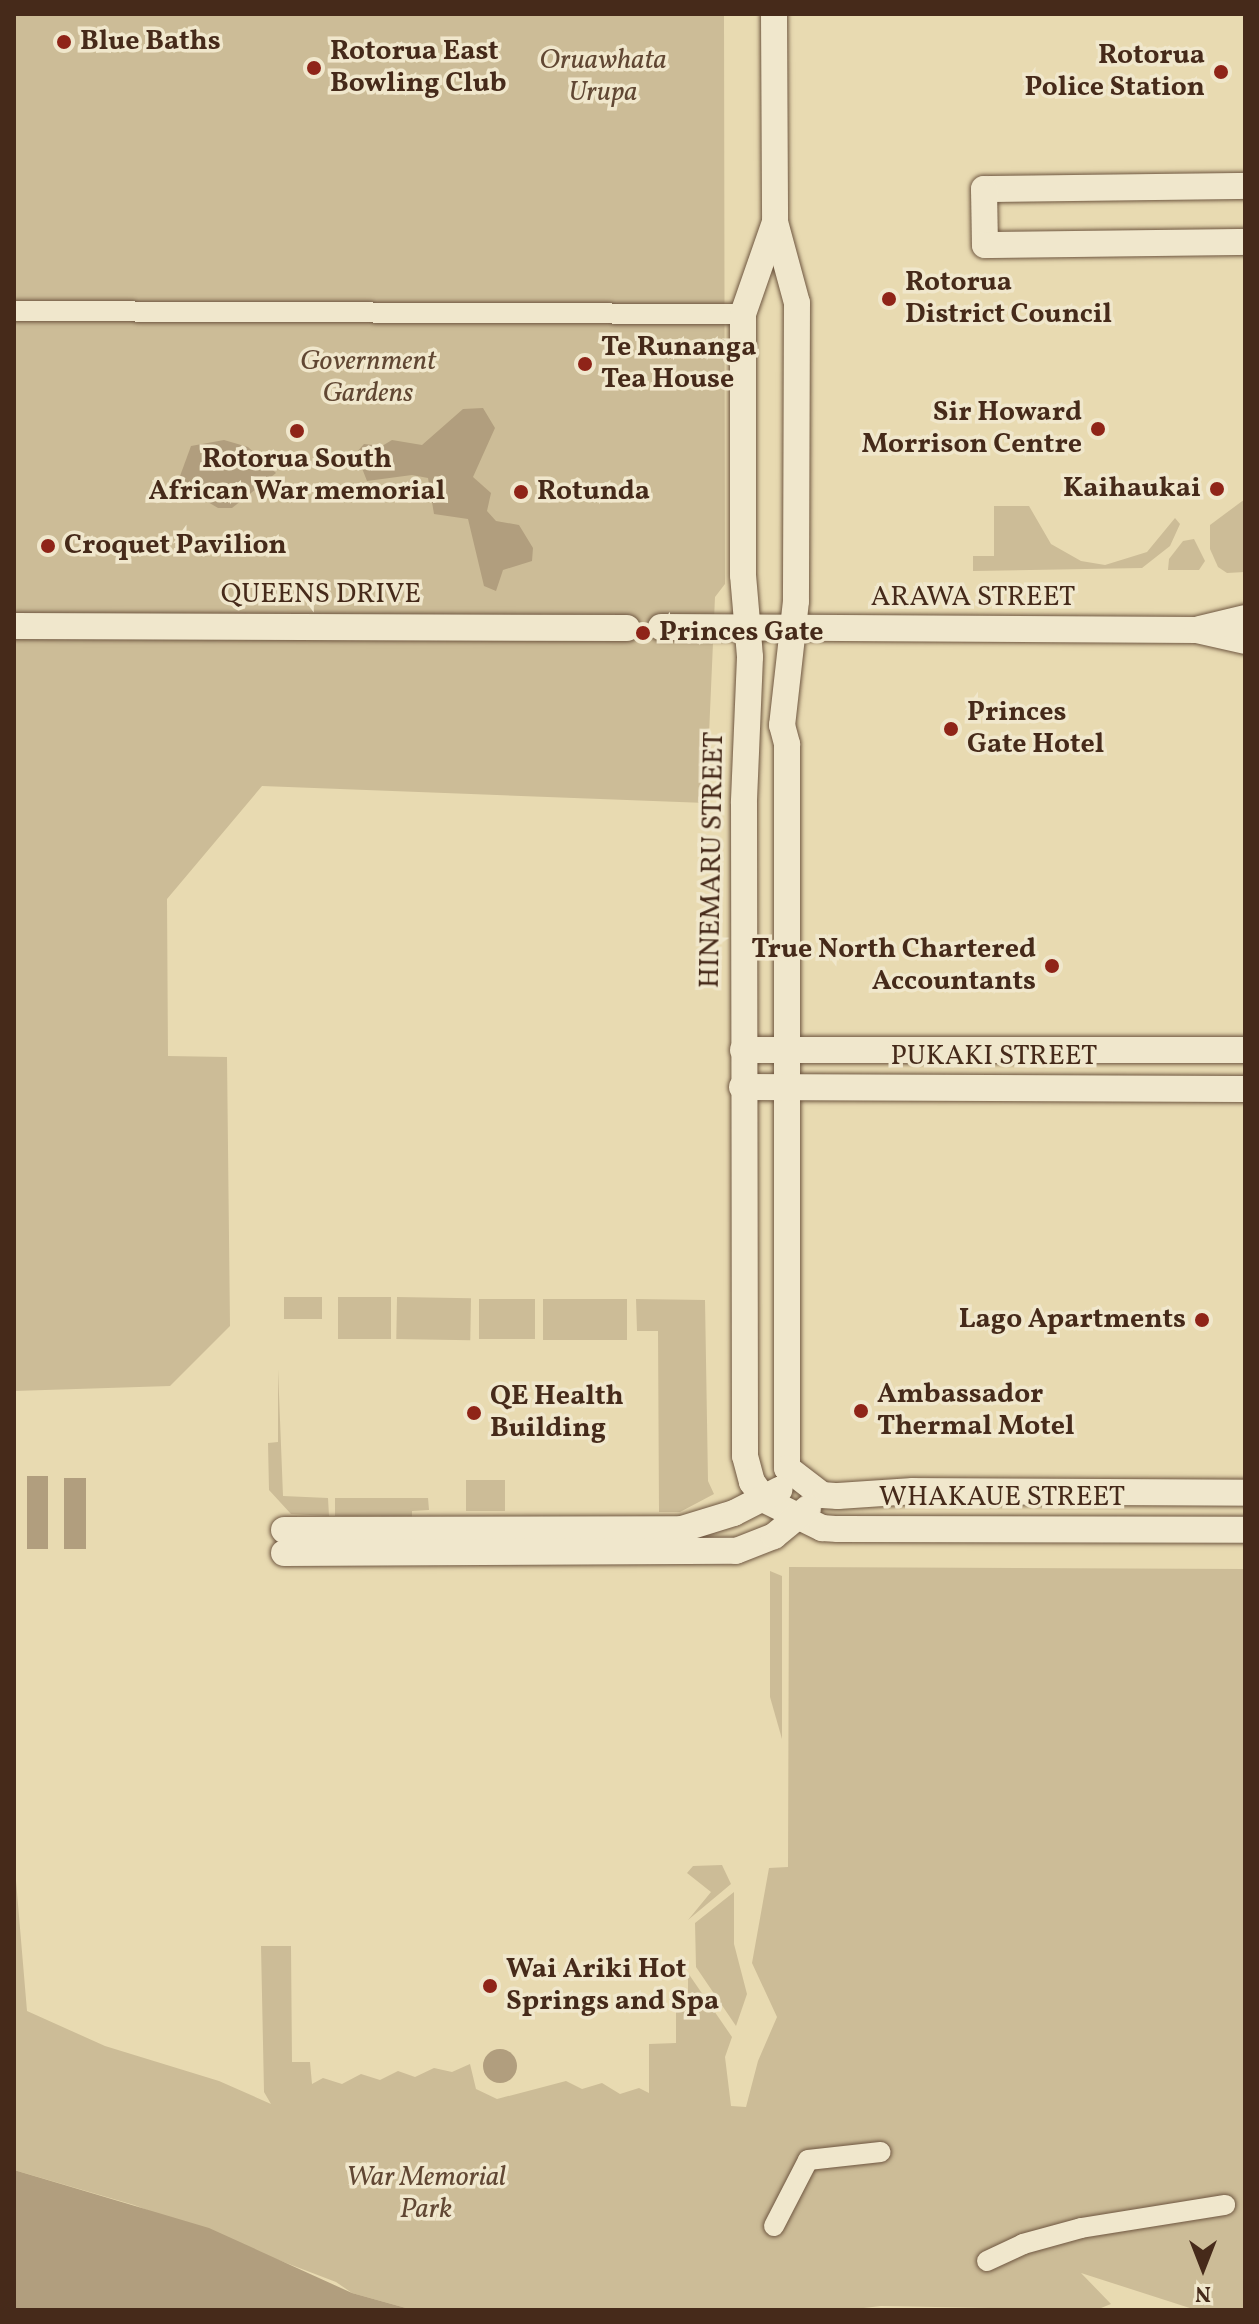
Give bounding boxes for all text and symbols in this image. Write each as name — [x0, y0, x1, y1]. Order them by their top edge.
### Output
place label: Blue Baths — [80, 25, 221, 59]
marker: Blue Baths — [55, 33, 73, 51]
place label: Rotorua East Bowling Club — [330, 35, 507, 101]
place label: Rotorua Police Station — [1024, 39, 1205, 105]
park label: Oruawhata Urupa — [539, 44, 667, 110]
marker: Rotorua East Bowling Club — [305, 59, 323, 77]
marker: Rotorua Police Station — [1212, 63, 1230, 81]
place label: Rotorua District Council — [905, 266, 1112, 332]
marker: Rotorua District Council — [880, 290, 898, 308]
place label: Te Runanga Tea House — [601, 331, 756, 397]
park label: Government Gardens — [300, 345, 436, 411]
marker: Te Runanga Tea House — [576, 355, 594, 373]
place label: Sir Howard Morrison Centre — [862, 396, 1082, 462]
marker: Sir Howard Morrison Centre — [1089, 420, 1107, 438]
marker: Rotorua South African War memorial — [288, 422, 306, 440]
place label: Rotorua South African War memorial — [148, 443, 446, 509]
place label: Kaihaukai — [1063, 472, 1201, 506]
place label: Rotunda — [537, 475, 650, 509]
marker: Kaihaukai — [1208, 480, 1226, 498]
marker: Rotunda — [512, 483, 530, 501]
place label: Croquet Pavilion — [64, 529, 287, 563]
marker: Croquet Pavilion — [39, 537, 57, 555]
street label: QUEENS DRIVE — [221, 578, 421, 612]
street label: ARAWA STREET — [871, 581, 1075, 615]
place label: Princes Gate — [659, 616, 824, 650]
marker: Princes Gate — [634, 624, 652, 642]
place label: Princes Gate Hotel — [967, 696, 1104, 762]
marker: Princes Gate Hotel — [942, 720, 960, 738]
street label: HINEMARU STREET — [694, 731, 732, 989]
place label: True North Chartered Accountants — [751, 933, 1036, 999]
marker: True North Chartered Accountants — [1043, 957, 1061, 975]
street label: PUKAKI STREET — [891, 1040, 1097, 1074]
place label: Lago Apartments — [959, 1303, 1186, 1337]
marker: Lago Apartments — [1193, 1311, 1211, 1329]
place label: Ambassador Thermal Motel — [877, 1378, 1074, 1444]
place label: QE Health Building — [490, 1380, 624, 1446]
marker: Ambassador Thermal Motel — [852, 1402, 870, 1420]
marker: QE Health Building — [465, 1404, 483, 1422]
street label: WHAKAUE STREET — [879, 1481, 1125, 1515]
place label: Wai Ariki Hot Springs and Spa — [506, 1953, 719, 2019]
marker: Wai Ariki Hot Springs and Spa — [481, 1977, 499, 1995]
park label: War Memorial Park — [346, 2161, 506, 2227]
north arrow — [1163, 2228, 1243, 2308]
text: N — [1195, 2277, 1211, 2308]

